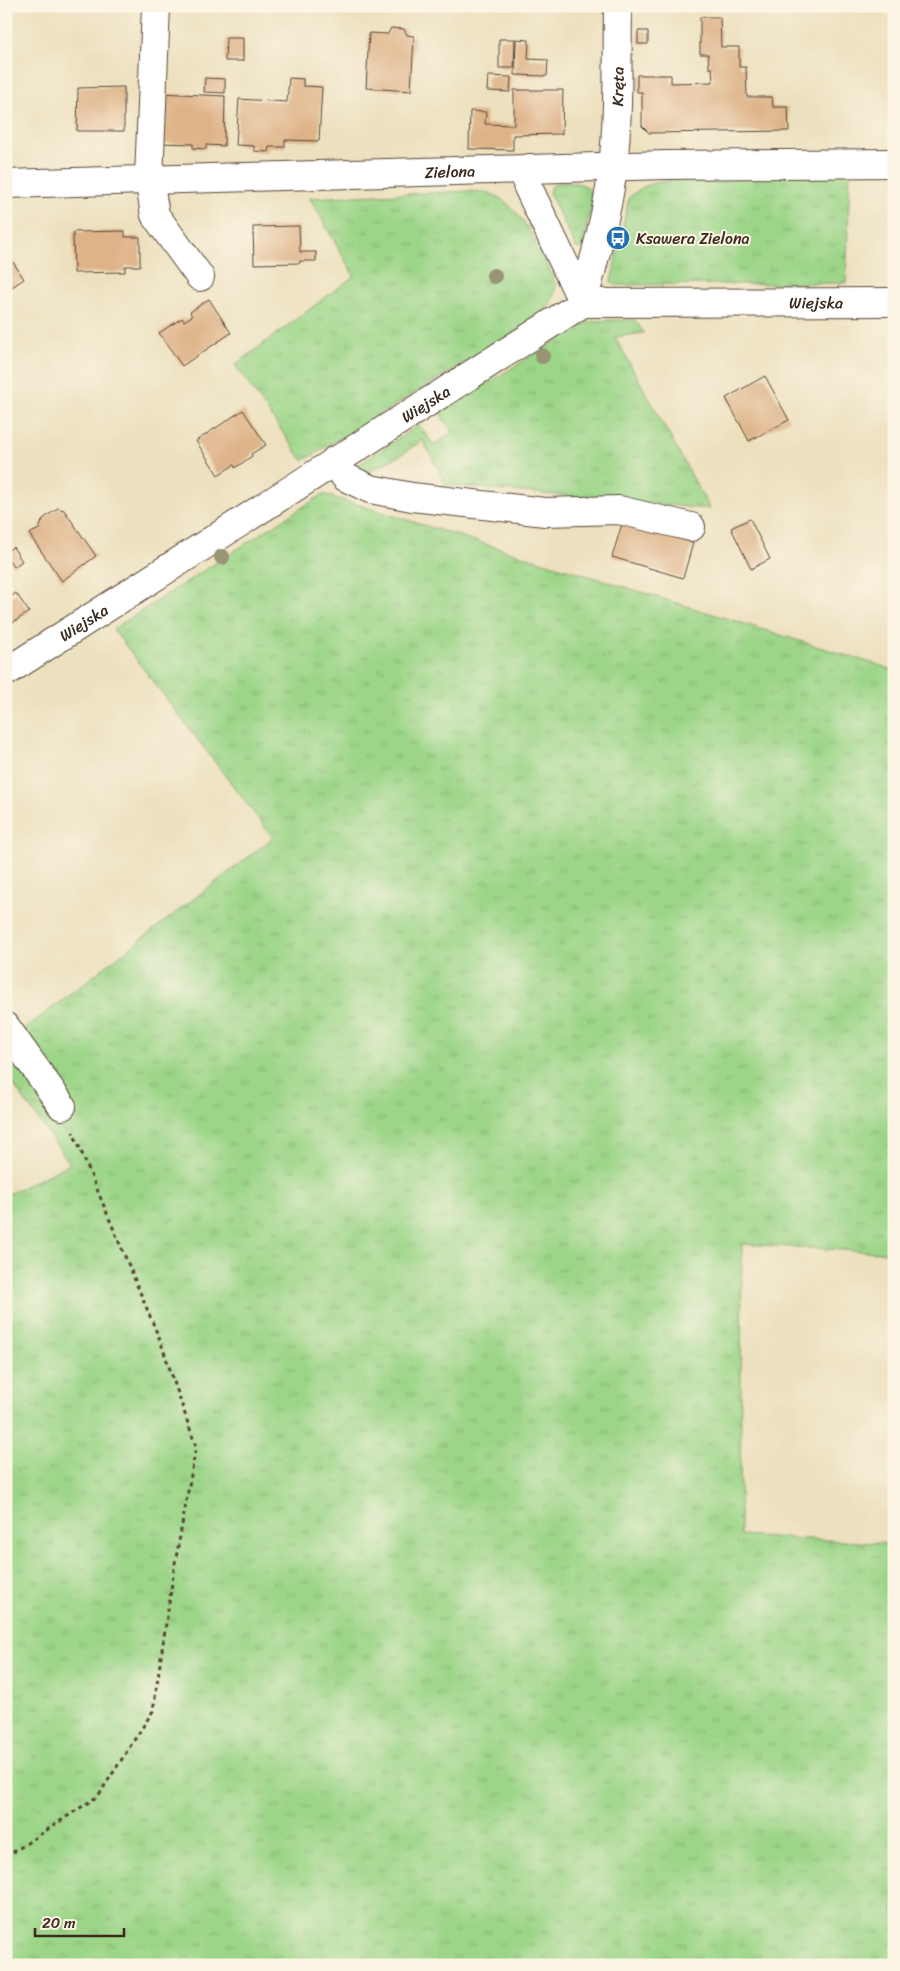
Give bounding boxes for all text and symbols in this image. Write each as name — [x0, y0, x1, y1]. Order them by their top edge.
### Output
street label: Kręta — [603, 67, 633, 107]
street label: Zielona — [424, 157, 476, 187]
place label: Ksawera Zielona — [636, 224, 750, 253]
bus stop icon: Ksawera Zielona — [605, 225, 631, 251]
street label: Wiejska — [789, 288, 843, 317]
street label: Wiejska — [395, 377, 456, 431]
street label: Wiejska — [53, 596, 114, 650]
scale bar — [35, 1906, 124, 1938]
text: 20 m — [42, 1910, 76, 1936]

